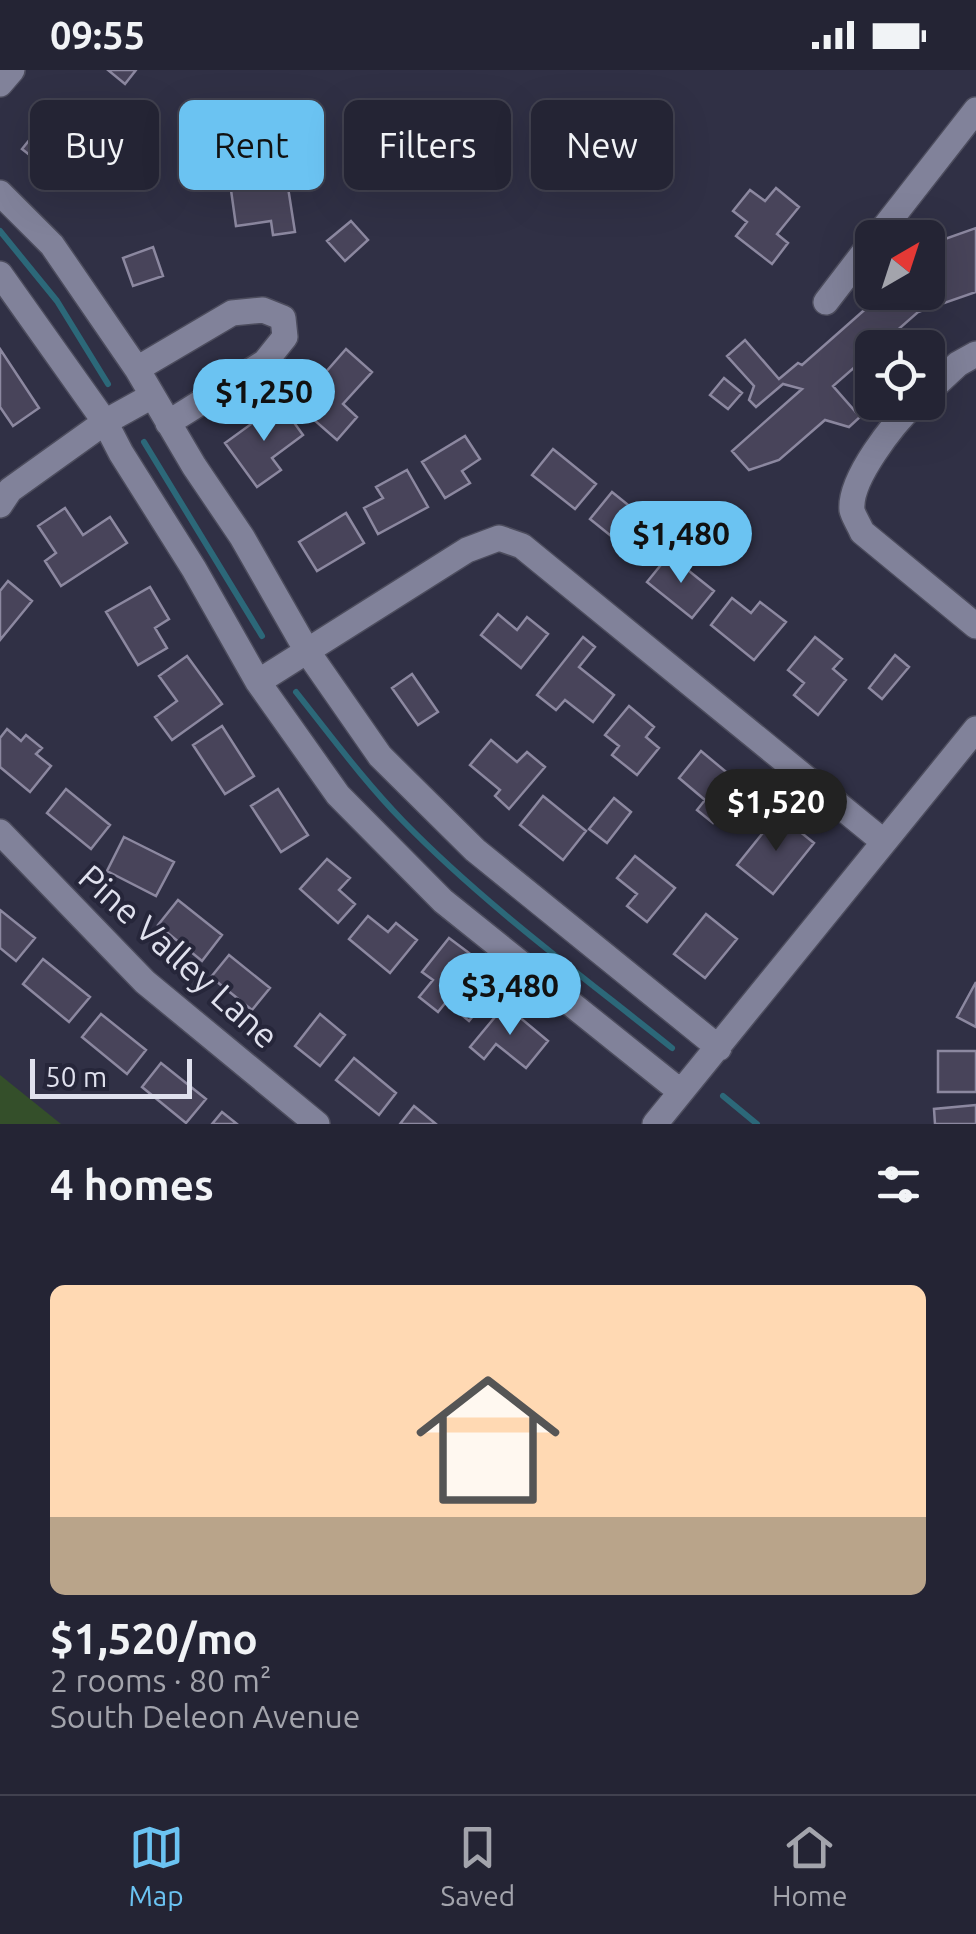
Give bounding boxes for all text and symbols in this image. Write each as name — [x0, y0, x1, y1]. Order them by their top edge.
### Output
text: 09:55 — [50, 14, 145, 56]
chip: Buy — [30, 100, 159, 190]
chip: Rent — [179, 100, 324, 190]
chip: Filters — [344, 100, 511, 190]
chip: New — [531, 100, 673, 190]
north arrow — [855, 220, 945, 310]
map controls — [855, 220, 945, 420]
button: locate — [855, 330, 945, 420]
pin: $1,250 — [183, 359, 345, 444]
text: $1,250 — [215, 373, 313, 409]
pin: $1,480 — [600, 501, 762, 586]
text: $1,480 — [632, 515, 730, 551]
pin: $1,520 — [695, 769, 857, 854]
text: $1,520 — [727, 783, 825, 819]
street label: Pine Valley Lane — [71, 856, 287, 1056]
pin: $3,480 — [429, 953, 591, 1038]
text: $3,480 — [461, 967, 559, 1003]
scale bar — [30, 1054, 192, 1098]
text: 50 m — [45, 1061, 107, 1092]
icon: filters — [871, 1157, 926, 1212]
text: 4 homes — [50, 1161, 214, 1208]
icon: home — [398, 1350, 578, 1530]
text: $1,520/mo — [50, 1615, 258, 1662]
text: 2 rooms · 80 m² — [50, 1662, 271, 1698]
text: South Deleon Avenue — [50, 1698, 360, 1734]
tab: Map — [128, 1820, 184, 1911]
tab: Saved — [441, 1820, 515, 1911]
tab: Home — [772, 1820, 848, 1911]

